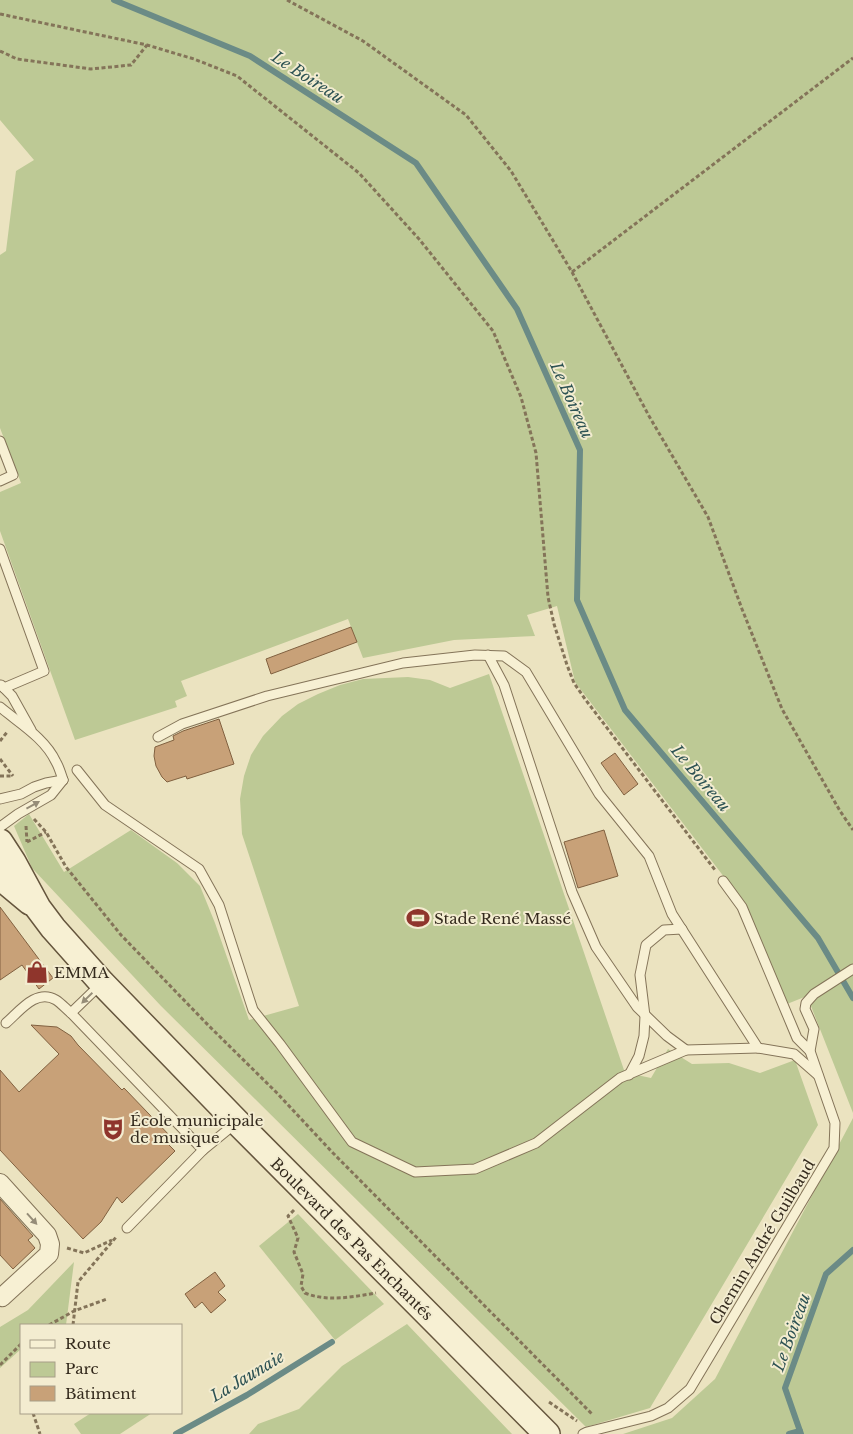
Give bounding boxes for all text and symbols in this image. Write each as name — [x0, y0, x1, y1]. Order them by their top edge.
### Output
water label: Le Boireau — [268, 46, 348, 108]
water label: Le Boireau — [546, 358, 598, 441]
water label: Le Boireau — [667, 740, 735, 816]
one-way arrow — [26, 800, 40, 809]
sports icon: Stade René Massé — [405, 905, 431, 931]
place label: Stade René Massé — [434, 909, 571, 928]
shop icon: EMMA — [24, 959, 50, 985]
place label: EMMA — [54, 963, 110, 982]
one-way arrow — [81, 992, 93, 1004]
place label: École municipale de musique — [130, 1111, 263, 1147]
theatre icon: École municipale de musique — [100, 1116, 126, 1142]
street label: Boulevard des Pas Enchantés — [267, 1154, 437, 1324]
street label: Chemin André Guilbaud — [705, 1156, 819, 1328]
one-way arrow — [27, 1212, 38, 1225]
water label: Le Boireau — [767, 1290, 814, 1375]
legend — [20, 1324, 182, 1414]
text: Route — [65, 1334, 111, 1353]
water label: La Jaunaie — [206, 1346, 288, 1406]
text: Parc — [65, 1359, 98, 1378]
text: Bâtiment — [65, 1384, 137, 1403]

